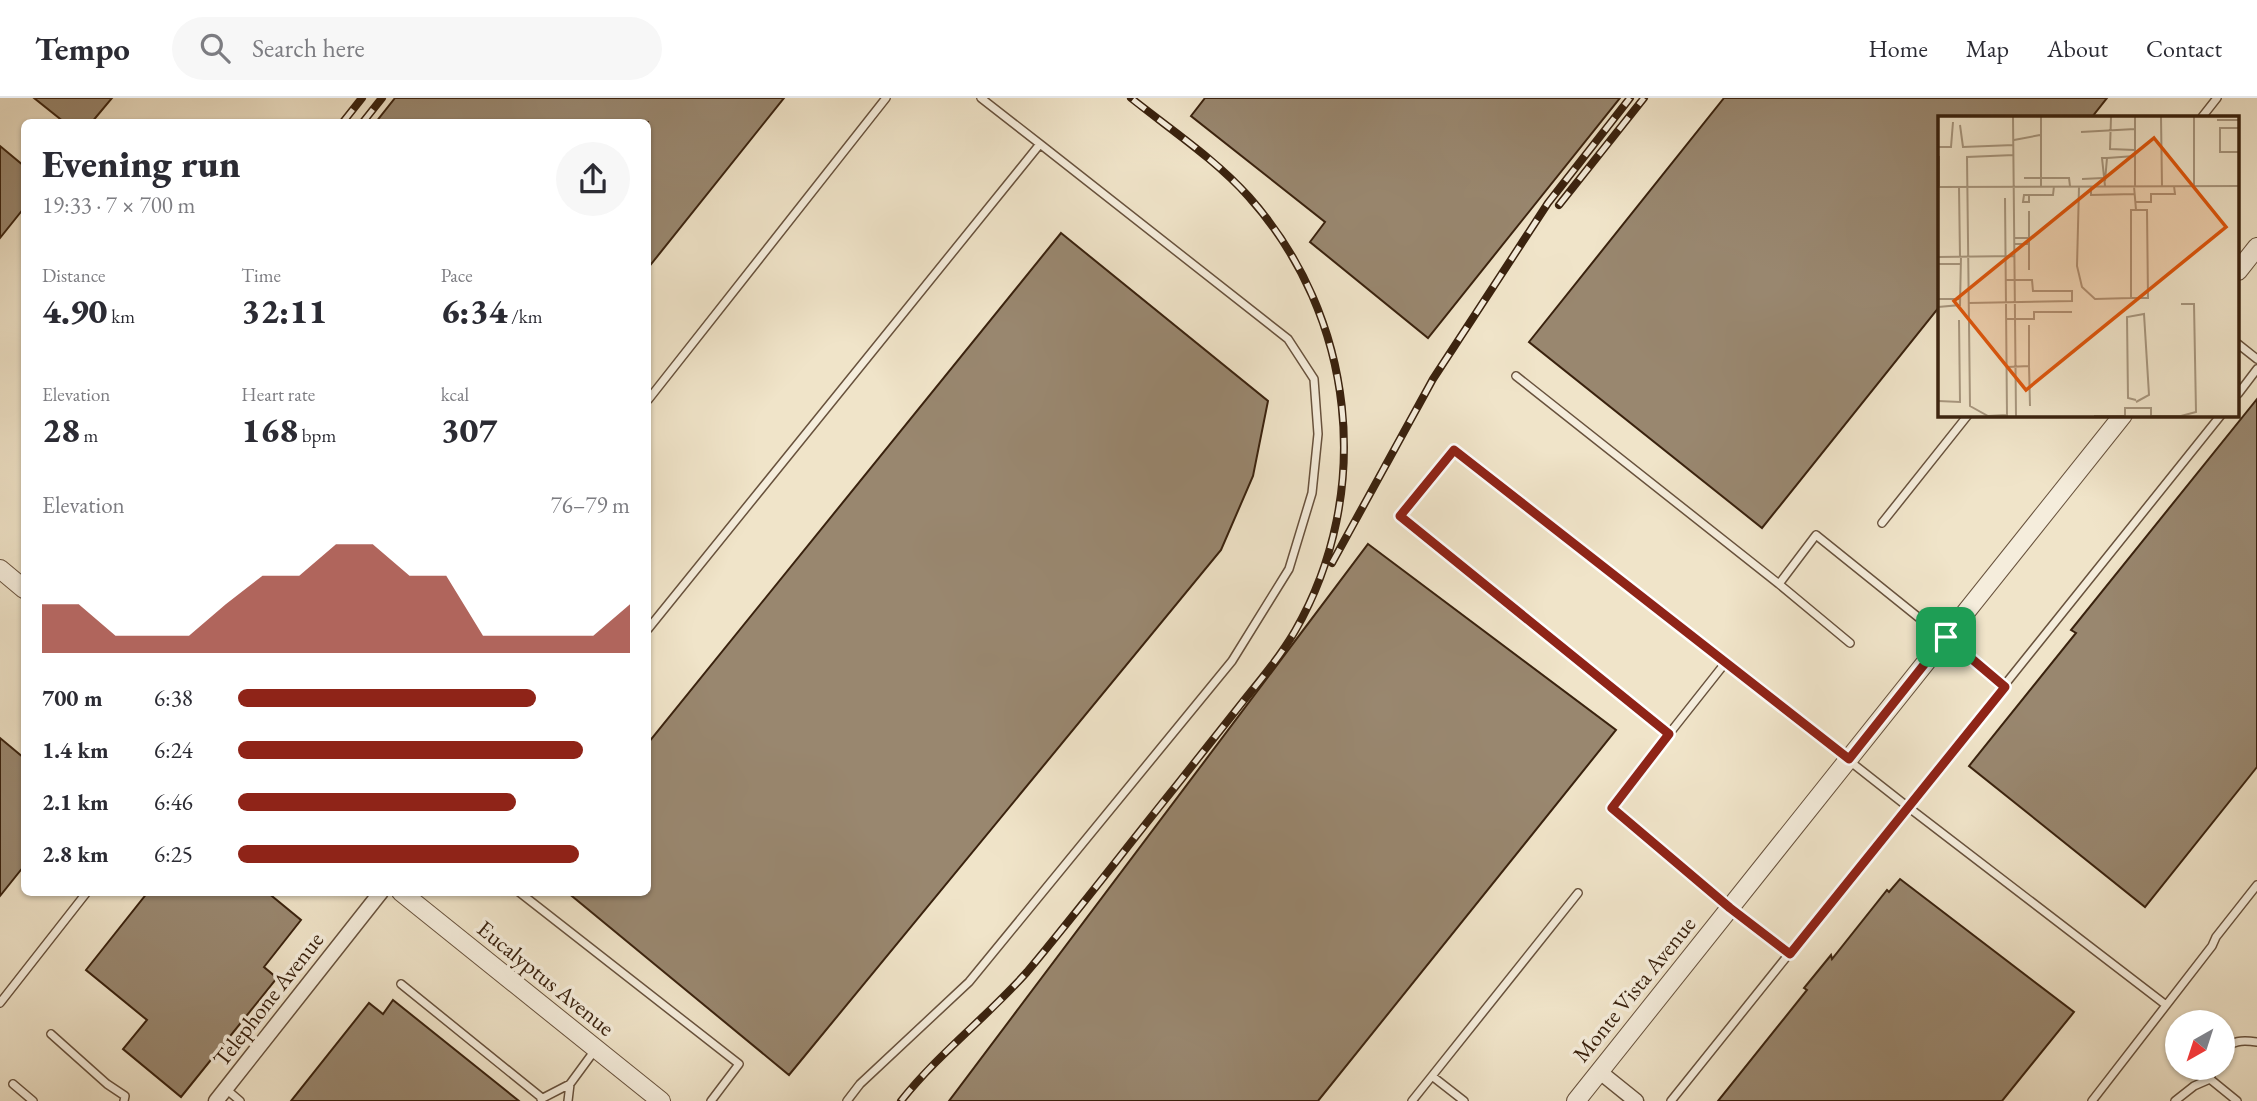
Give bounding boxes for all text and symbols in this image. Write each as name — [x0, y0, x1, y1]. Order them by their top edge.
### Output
search box — [172, 17, 662, 80]
text: Tempo — [35, 27, 130, 70]
icon: search — [196, 29, 234, 67]
text: Search here — [252, 31, 365, 65]
text: Home — [1868, 33, 1928, 64]
text: Map — [1966, 33, 2009, 64]
text: About — [2047, 33, 2108, 64]
text: Contact — [2146, 33, 2222, 64]
inset map — [1938, 116, 2240, 416]
text: Evening run — [42, 139, 240, 188]
button: share — [556, 142, 630, 216]
text: 19:33 · 7 × 700 m — [42, 190, 195, 220]
text: Distance — [42, 263, 105, 288]
text: Time — [241, 263, 281, 288]
text: Pace — [441, 263, 473, 288]
text: 4.90 — [42, 288, 108, 333]
text: 32:11 — [241, 288, 327, 333]
text: 6:34 — [441, 288, 507, 333]
text: km — [108, 304, 135, 329]
text: /km — [507, 304, 543, 329]
text: Elevation — [42, 382, 110, 407]
text: Heart rate — [241, 382, 315, 407]
text: kcal — [441, 382, 469, 407]
text: 28 — [42, 407, 80, 452]
text: 168 — [241, 407, 298, 452]
text: 307 — [441, 407, 497, 452]
text: m — [80, 423, 98, 448]
text: bpm — [298, 423, 336, 448]
text: Elevation — [42, 490, 125, 520]
text: 76–79 m — [551, 490, 630, 520]
pin — [1916, 607, 1976, 667]
icon: arrive — [1927, 618, 1965, 656]
text: 700 m — [42, 683, 103, 713]
text: 6:38 — [154, 683, 193, 713]
text: 1.4 km — [42, 735, 109, 765]
text: 6:24 — [154, 735, 193, 765]
text: 2.1 km — [42, 787, 109, 817]
text: 6:46 — [154, 787, 193, 817]
text: 2.8 km — [42, 839, 109, 869]
text: 6:25 — [154, 839, 193, 869]
street label: Monte Vista Avenue — [1566, 910, 1702, 1068]
street label: Eucalyptus Avenue — [471, 913, 621, 1043]
street label: Telephone Avenue — [206, 926, 330, 1072]
north arrow — [2165, 1010, 2235, 1080]
map controls — [2165, 1010, 2235, 1080]

